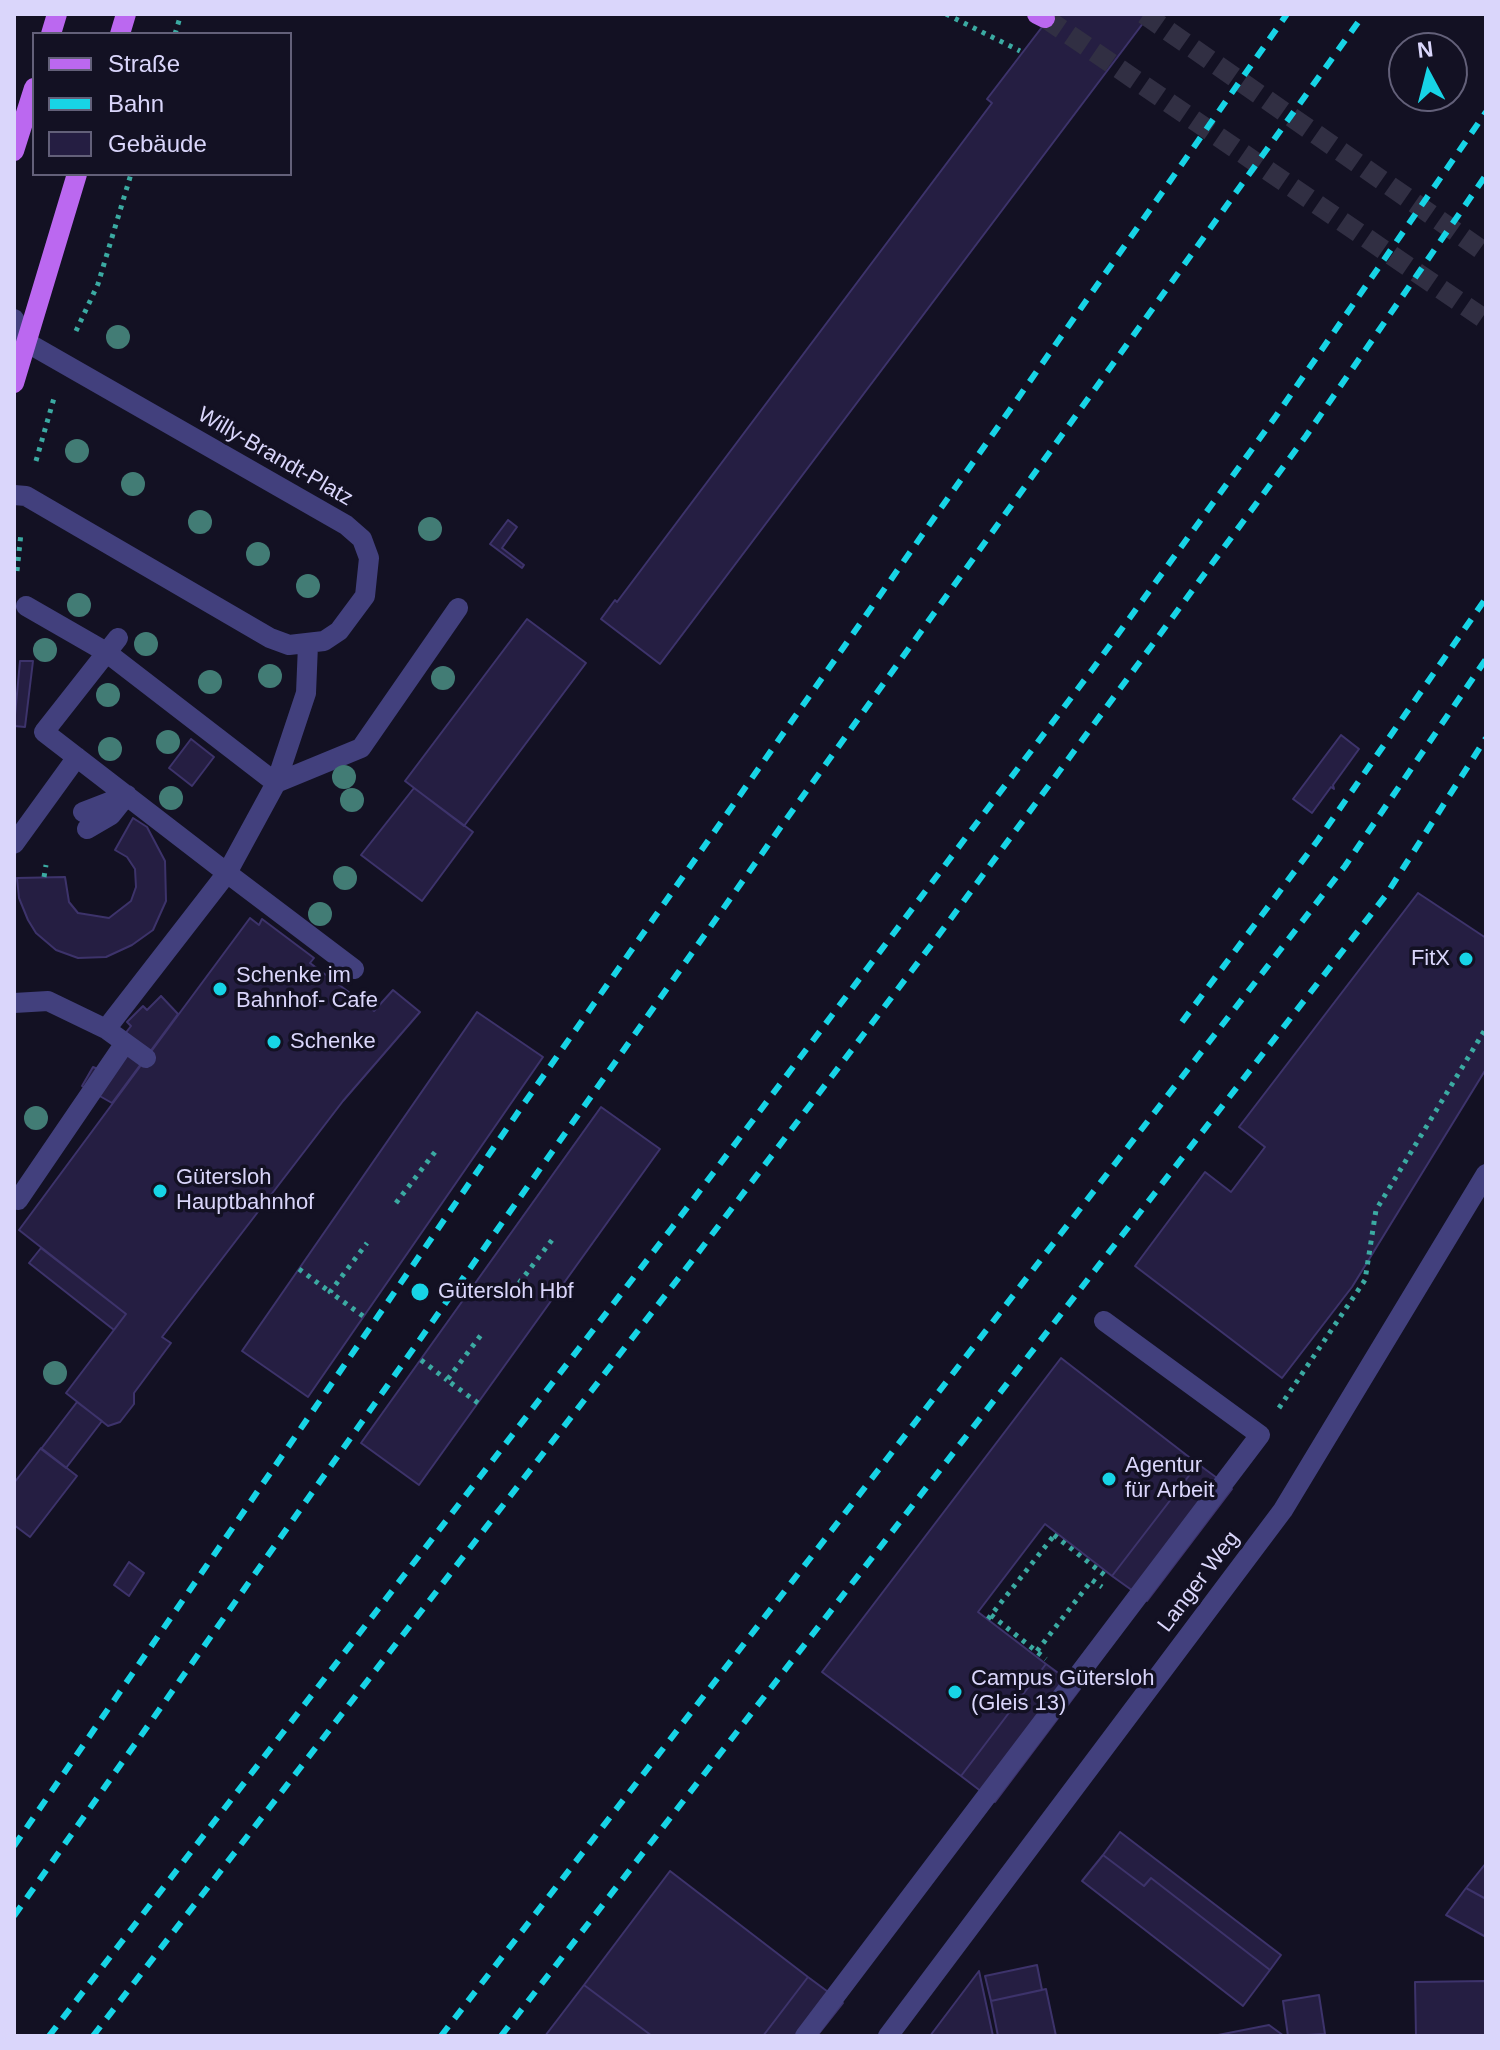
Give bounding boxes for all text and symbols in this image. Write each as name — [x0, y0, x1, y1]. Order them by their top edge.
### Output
legend — [32, 32, 292, 176]
north arrow — [1388, 32, 1468, 112]
text: N — [1416, 36, 1435, 63]
text: Straße — [108, 50, 180, 77]
text: Bahn — [108, 90, 164, 117]
text: Gebäude — [108, 130, 207, 157]
street label: Willy-Brandt-Platz — [193, 402, 357, 512]
place label: FitX — [1411, 946, 1450, 972]
marker: FitX — [1457, 950, 1475, 968]
place label: Schenke im Bahnhof- Cafe — [236, 963, 378, 1014]
marker: Schenke im Bahnhof- Cafe — [211, 980, 229, 998]
place label: Schenke — [290, 1029, 376, 1055]
marker: Schenke — [265, 1033, 283, 1051]
place label: Gütersloh Hauptbahnhof — [176, 1165, 314, 1216]
marker: Gütersloh Hauptbahnhof — [151, 1182, 169, 1200]
place label: Gütersloh Hbf — [438, 1279, 574, 1305]
marker: Gütersloh Hbf — [409, 1281, 431, 1303]
place label: Agentur für Arbeit — [1125, 1453, 1214, 1504]
marker: Agentur für Arbeit — [1100, 1470, 1118, 1488]
street label: Langer Weg — [1153, 1526, 1245, 1638]
place label: Campus Gütersloh (Gleis 13) — [971, 1666, 1154, 1718]
marker: Campus Gütersloh (Gleis 13) — [946, 1683, 964, 1701]

